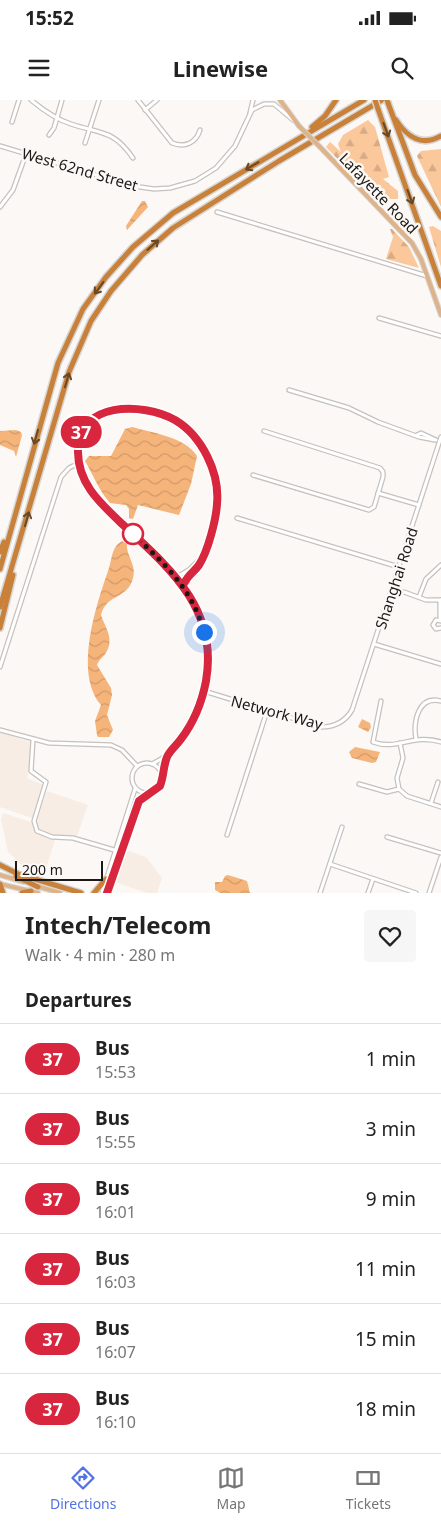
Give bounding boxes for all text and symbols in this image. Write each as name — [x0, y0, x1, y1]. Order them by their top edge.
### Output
text: 15:52 — [25, 5, 74, 31]
text: Linewise — [173, 53, 268, 83]
icon: menu — [25, 54, 53, 82]
icon: search — [388, 54, 416, 82]
one-way arrow — [382, 122, 391, 137]
street label: West 62nd Street — [20, 143, 141, 195]
street label: Lafayette Road — [335, 148, 423, 238]
one-way arrow — [245, 161, 259, 171]
one-way arrow — [405, 189, 415, 205]
one-way arrow — [147, 239, 160, 251]
one-way arrow — [94, 281, 104, 295]
one-way arrow — [63, 372, 72, 388]
line badge: 37 — [58, 416, 104, 448]
text: 37 — [71, 420, 91, 444]
one-way arrow — [31, 429, 40, 445]
one-way arrow — [23, 511, 33, 527]
unlabelled marker — [122, 523, 144, 545]
street label: Shanghai Road — [370, 525, 422, 631]
your location — [192, 620, 217, 645]
street label: Network Way — [229, 690, 325, 734]
scale bar — [15, 858, 102, 881]
text: 200 m — [22, 860, 63, 879]
text: Intech/Telecom — [25, 908, 211, 941]
button: heart — [364, 910, 416, 962]
text: Walk · 4 min · 280 m — [25, 944, 175, 966]
text: Departures — [25, 987, 132, 1013]
text: Bus — [95, 1035, 130, 1061]
text: 1 min — [366, 1046, 416, 1072]
text: 37 — [42, 1047, 63, 1071]
text: 15:53 — [95, 1061, 136, 1083]
text: Bus — [95, 1105, 130, 1131]
text: 3 min — [366, 1116, 416, 1142]
text: 37 — [42, 1117, 63, 1141]
text: 15:55 — [95, 1131, 136, 1153]
text: Bus — [95, 1175, 130, 1201]
text: 9 min — [366, 1186, 416, 1212]
text: 37 — [42, 1187, 63, 1211]
text: 16:01 — [95, 1201, 136, 1223]
text: Bus — [95, 1245, 130, 1271]
text: 11 min — [355, 1256, 416, 1282]
text: 37 — [42, 1257, 63, 1281]
text: 16:03 — [95, 1271, 136, 1293]
text: Bus — [95, 1315, 130, 1341]
text: 15 min — [355, 1326, 416, 1352]
text: 37 — [42, 1327, 63, 1351]
text: 16:07 — [95, 1341, 136, 1363]
text: Bus — [95, 1385, 130, 1411]
text: 18 min — [355, 1396, 416, 1422]
text: 37 — [42, 1397, 63, 1421]
text: 16:10 — [95, 1411, 136, 1433]
tab: Directions — [50, 1464, 116, 1513]
tab: Map — [217, 1464, 246, 1513]
tab: Tickets — [346, 1464, 391, 1513]

